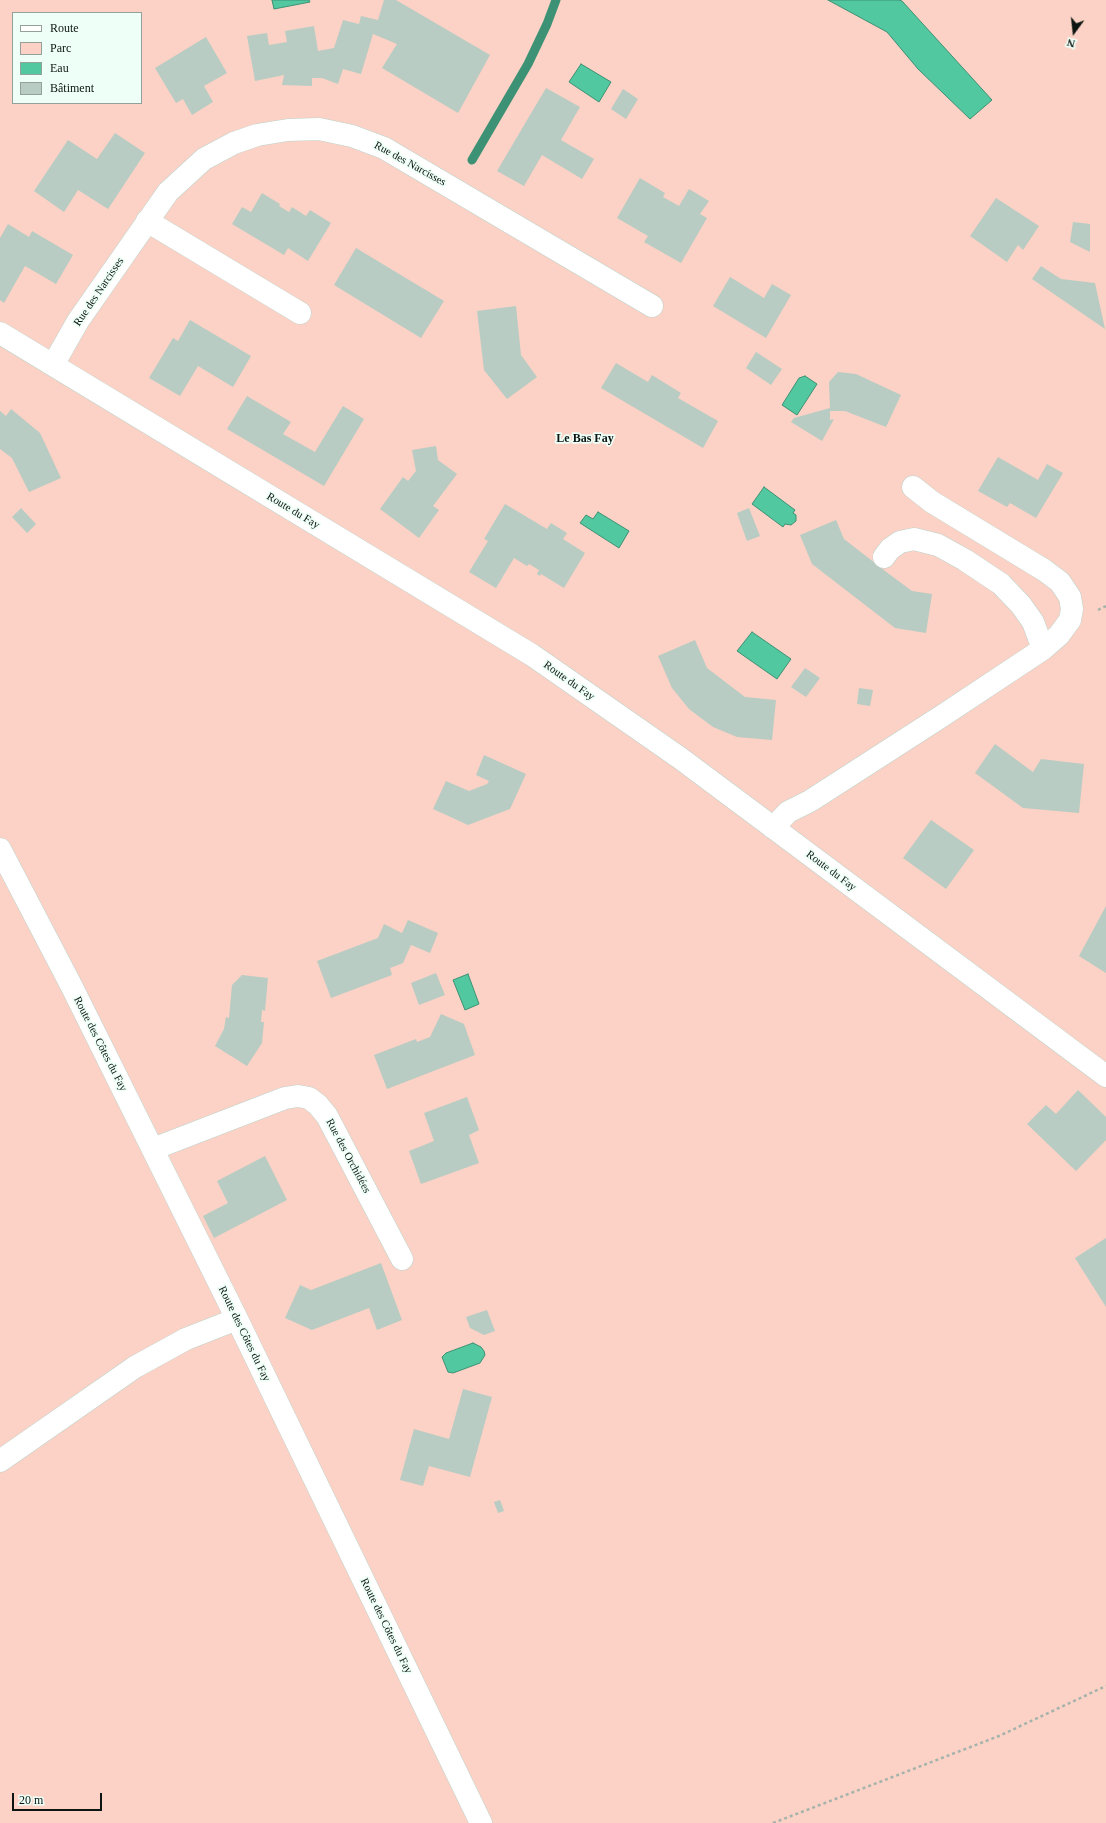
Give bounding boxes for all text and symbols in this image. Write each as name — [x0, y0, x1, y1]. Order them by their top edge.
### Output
legend — [12, 12, 142, 104]
north arrow — [1054, 12, 1094, 52]
text: Route — [50, 21, 79, 35]
text: N — [1066, 37, 1076, 50]
text: Parc — [50, 41, 71, 55]
text: Eau — [50, 61, 69, 75]
text: Bâtiment — [50, 81, 94, 95]
street label: Rue des Narcisses — [372, 139, 448, 189]
street label: Rue des Narcisses — [71, 255, 127, 329]
district label: Le Bas Fay — [556, 432, 614, 446]
street label: Route du Fay — [264, 490, 322, 532]
street label: Route du Fay — [541, 659, 597, 703]
street label: Route du Fay — [803, 848, 859, 894]
street label: Route des Côtes du Fay — [70, 994, 130, 1094]
street label: Rue des Orchidées — [323, 1116, 373, 1196]
street label: Route des Côtes du Fay — [215, 1284, 273, 1384]
street label: Route des Côtes du Fay — [357, 1576, 415, 1676]
scale bar — [14, 1785, 104, 1811]
text: 20 m — [19, 1793, 43, 1807]

